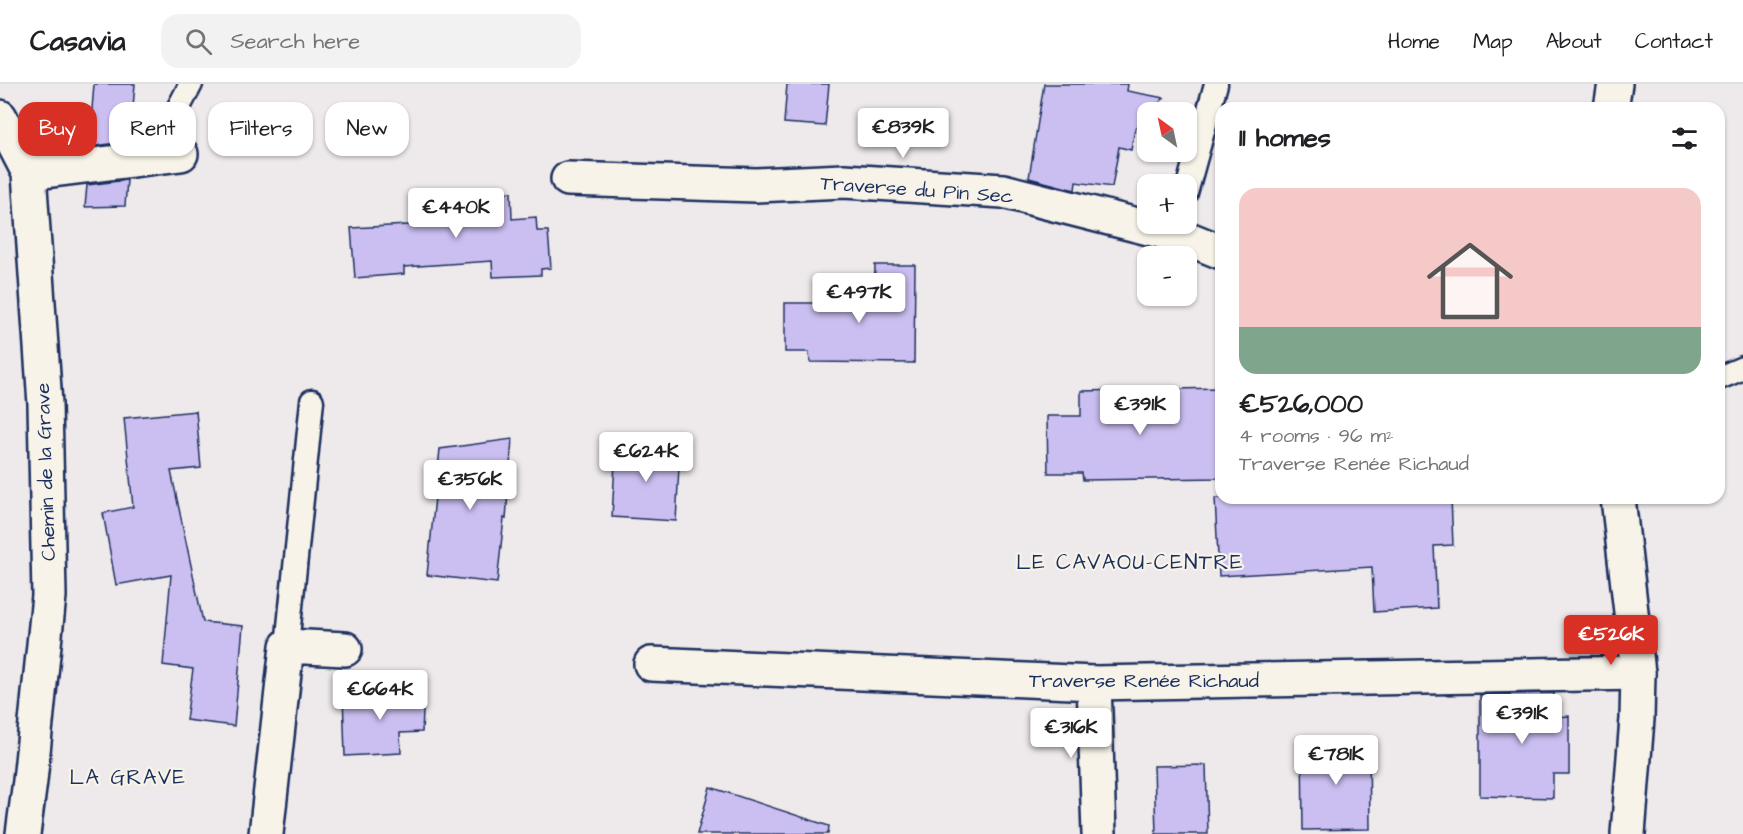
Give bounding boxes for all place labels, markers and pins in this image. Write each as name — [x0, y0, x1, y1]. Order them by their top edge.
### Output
pin: €839K — [861, 108, 945, 159]
pin: €440K — [414, 188, 498, 239]
pin: €497K — [817, 273, 901, 324]
pin: €391K — [1098, 385, 1182, 436]
pin: €624K — [604, 432, 688, 483]
pin: €356K — [428, 460, 512, 511]
pin: €526K — [1569, 615, 1653, 666]
pin: €664K — [338, 670, 422, 721]
pin: €391K — [1480, 694, 1564, 745]
pin: €316K — [1029, 708, 1113, 759]
pin: €781K — [1294, 735, 1378, 786]

